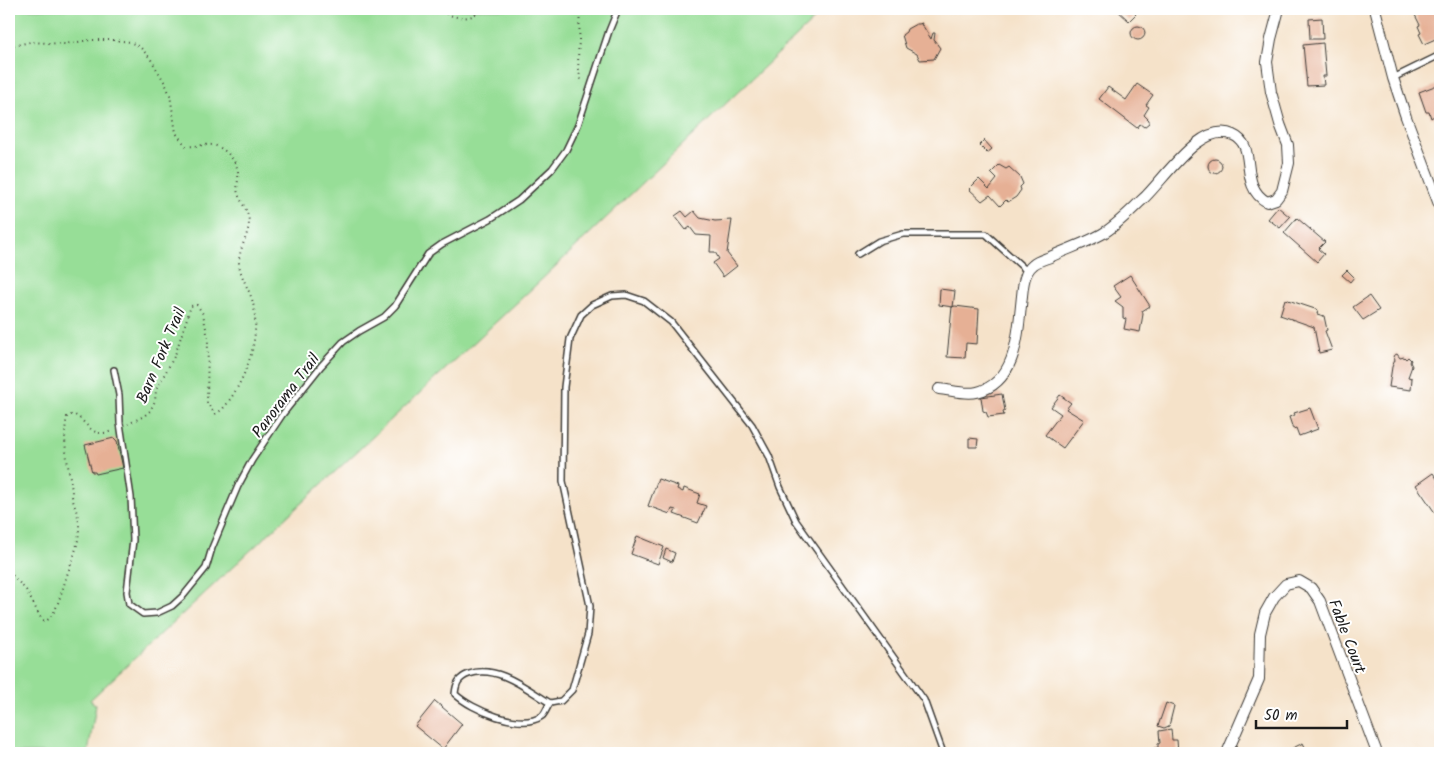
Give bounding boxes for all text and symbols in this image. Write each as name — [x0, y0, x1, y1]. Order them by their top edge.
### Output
street label: Barn Fork Trail — [130, 304, 193, 407]
street label: Panorama Trail — [246, 348, 326, 444]
street label: Fable Court — [1321, 596, 1373, 678]
scale bar — [1256, 697, 1348, 729]
text: 50 m — [1264, 704, 1298, 728]

